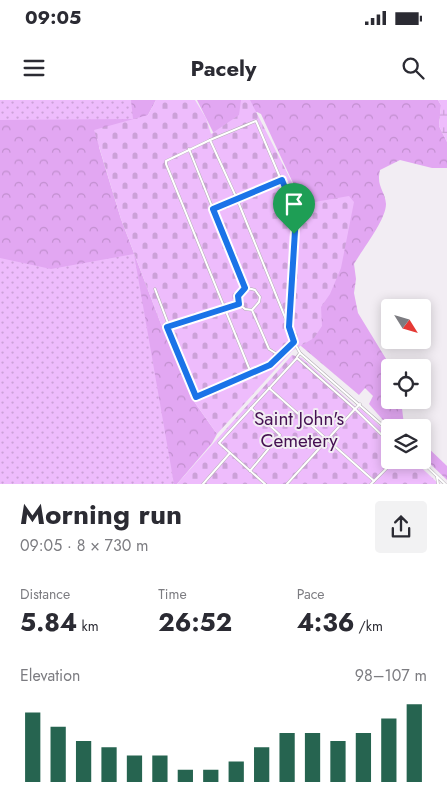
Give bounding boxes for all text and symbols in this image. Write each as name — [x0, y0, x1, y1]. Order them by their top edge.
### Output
text: 09:05 — [25, 4, 81, 31]
text: Pacely — [191, 52, 256, 84]
icon: menu — [20, 54, 48, 82]
icon: search — [399, 54, 427, 82]
pin — [273, 183, 315, 234]
icon: arrive — [280, 190, 308, 218]
north arrow — [381, 299, 431, 349]
map controls — [381, 299, 431, 469]
button: locate — [381, 359, 431, 409]
park label: Saint John's Cemetery — [254, 405, 344, 454]
button: layers — [381, 419, 431, 469]
text: Morning run — [20, 494, 182, 535]
button: share — [375, 501, 427, 553]
text: 09:05 · 8 × 730 m — [20, 534, 149, 557]
text: Distance — [20, 584, 70, 604]
text: Time — [158, 584, 187, 604]
text: Pace — [297, 584, 325, 604]
text: 5.84 — [20, 604, 77, 640]
text: 26:52 — [158, 604, 232, 640]
text: 4:36 — [297, 604, 354, 640]
text: km — [77, 616, 99, 636]
text: /km — [354, 616, 383, 636]
text: Elevation — [20, 664, 80, 687]
text: 98–107 m — [355, 664, 427, 687]

